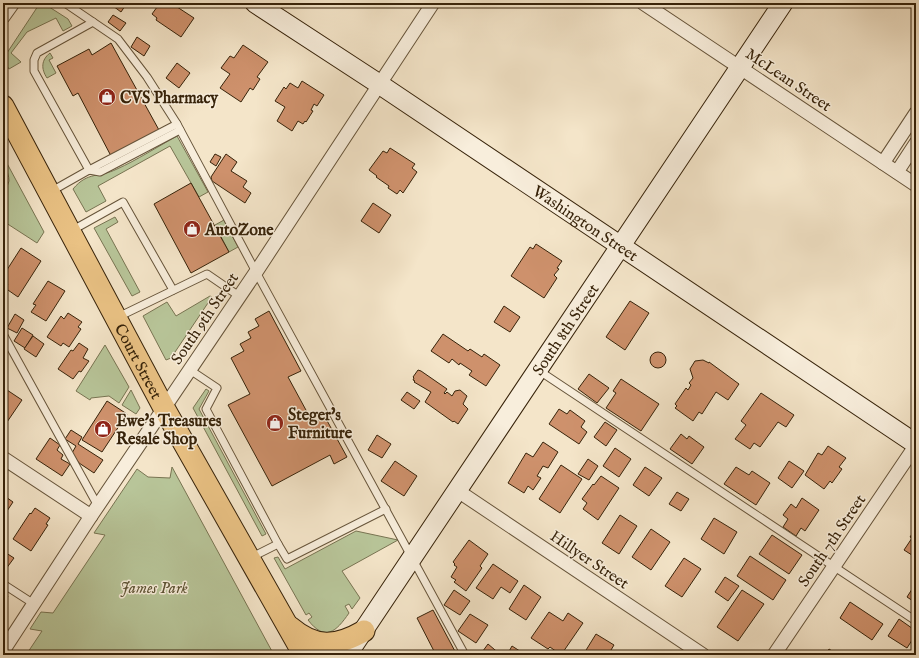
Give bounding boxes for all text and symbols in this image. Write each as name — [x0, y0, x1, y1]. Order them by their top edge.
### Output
street label: McLean Street — [741, 45, 835, 117]
shop icon: CVS Pharmacy — [97, 87, 117, 107]
place label: CVS Pharmacy — [120, 89, 219, 109]
street label: Washington Street — [528, 182, 642, 267]
shop icon: AutoZone — [182, 219, 202, 239]
place label: AutoZone — [204, 221, 274, 241]
street label: South 9th Street — [168, 269, 244, 369]
street label: South 8th Street — [529, 280, 605, 380]
street label: Court Street — [109, 321, 166, 404]
place label: Steger's Furniture — [288, 406, 353, 444]
place label: Ewe's Treasures Resale Shop — [116, 412, 222, 450]
shop icon: Steger's Furniture — [265, 413, 285, 433]
shop icon: Ewe's Treasures Resale Shop — [93, 419, 113, 439]
street label: South 7th Street — [794, 491, 871, 591]
street label: Hillyer Street — [546, 527, 632, 595]
park label: James Park — [120, 579, 188, 599]

